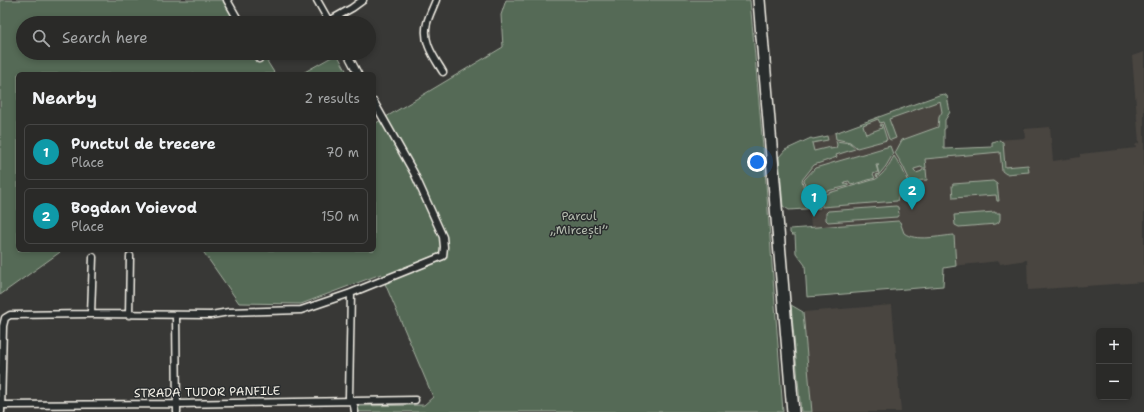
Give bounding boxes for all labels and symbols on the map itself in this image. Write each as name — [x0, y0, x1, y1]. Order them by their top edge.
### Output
your location — [747, 152, 767, 172]
pin: 2 — [899, 177, 925, 210]
pin: 1 — [801, 184, 827, 217]
park label: Parcul „Mircești” — [549, 208, 608, 238]
street label: STRADA TUDOR PANFILE — [134, 383, 280, 401]

